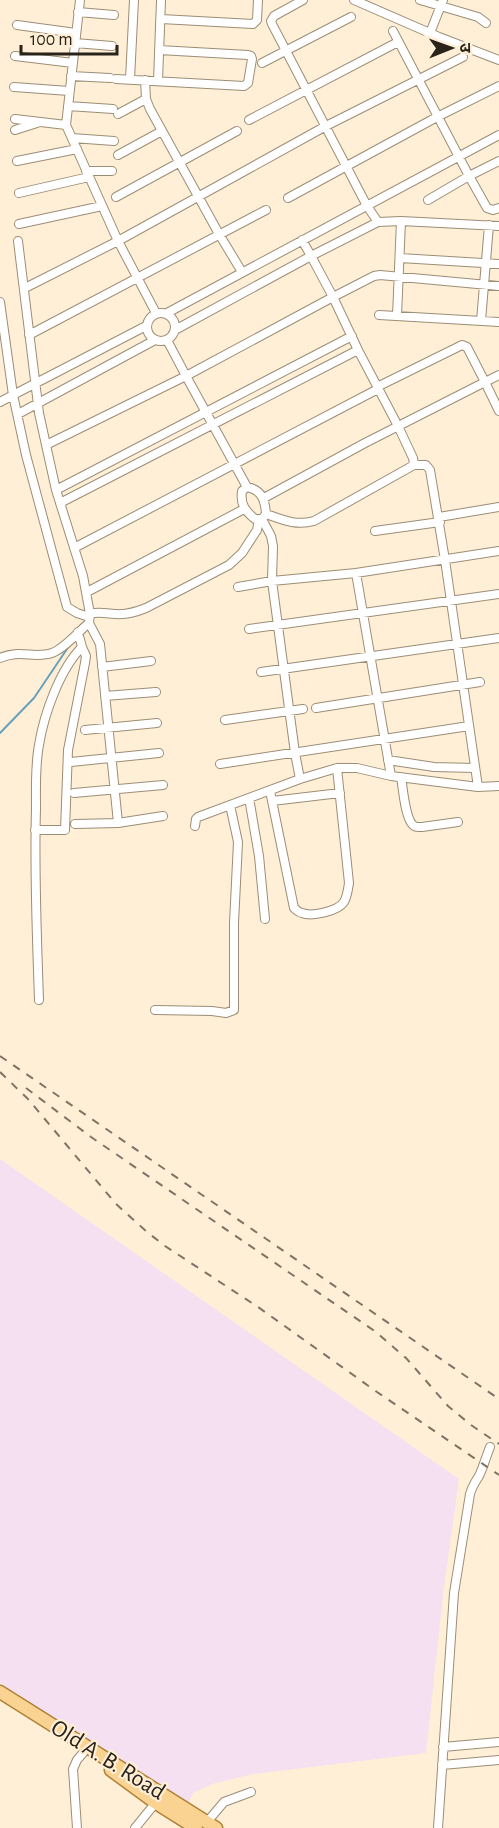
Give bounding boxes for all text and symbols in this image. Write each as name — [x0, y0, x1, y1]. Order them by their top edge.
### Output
scale bar — [21, 18, 117, 56]
north arrow — [421, 18, 481, 78]
text: 100 m — [30, 31, 73, 49]
text: उ — [457, 43, 473, 53]
street label: Old A. B. Road — [47, 1715, 169, 1805]

